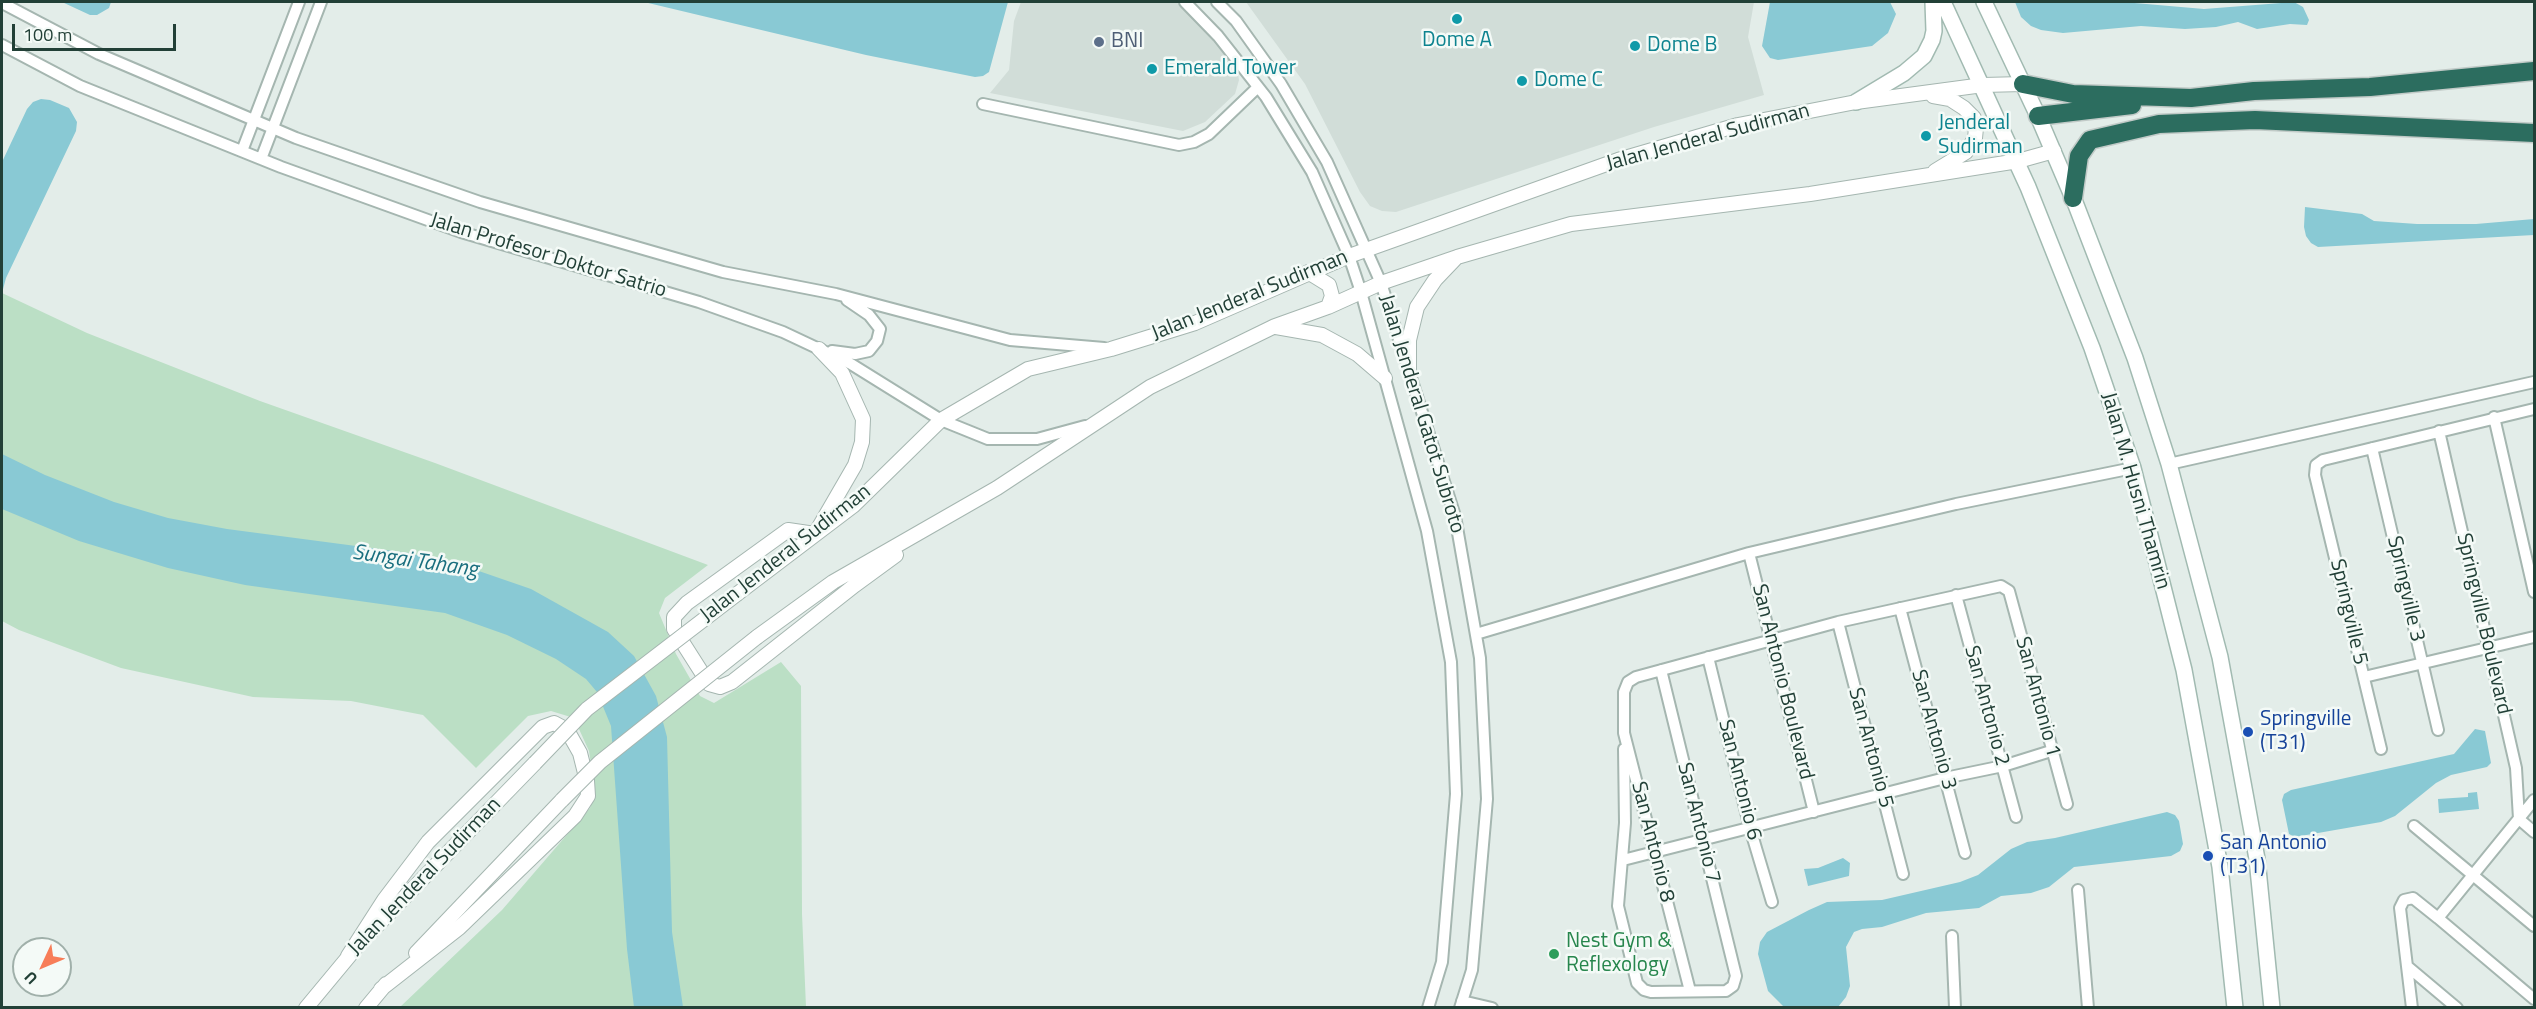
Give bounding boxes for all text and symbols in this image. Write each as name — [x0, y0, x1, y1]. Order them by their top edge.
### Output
scale bar — [15, 12, 178, 50]
marker: Dome A — [1450, 12, 1464, 26]
text: 100 m — [23, 21, 72, 48]
place label: Dome A — [1422, 28, 1492, 54]
place label: BNI — [1111, 29, 1143, 55]
place label: Dome B — [1647, 33, 1717, 59]
marker: BNI — [1092, 35, 1106, 49]
marker: Dome B — [1628, 39, 1642, 53]
place label: Emerald Tower — [1164, 56, 1296, 82]
marker: Emerald Tower — [1145, 62, 1159, 76]
place label: Dome C — [1534, 68, 1603, 94]
marker: Dome C — [1515, 74, 1529, 88]
street label: Jalan Jenderal Sudirman — [1604, 99, 1812, 177]
place label: Jenderal Sudirman — [1938, 111, 2023, 161]
marker: Jenderal Sudirman — [1919, 129, 1933, 143]
street label: Jalan Profesor Doktor Satrio — [427, 208, 669, 304]
street label: Jalan Jenderal Sudirman — [1148, 245, 1352, 347]
street label: Jalan Jenderal Gatot Subroto — [1373, 291, 1469, 537]
street label: Jalan M. Husni Thamrin — [2095, 390, 2175, 592]
street label: Jalan Jenderal Sudirman — [696, 480, 876, 628]
street label: Springville Boulevard — [2450, 531, 2516, 717]
street label: Springville 3 — [2381, 534, 2429, 644]
water label: Sungai Tahang — [351, 540, 479, 584]
street label: Springville 5 — [2324, 557, 2372, 667]
street label: San Antonio Boulevard — [1746, 582, 1818, 782]
street label: San Antonio 1 — [2009, 634, 2065, 760]
street label: San Antonio 2 — [1958, 643, 2014, 769]
street label: San Antonio 3 — [1905, 667, 1961, 793]
street label: San Antonio 5 — [1842, 685, 1898, 811]
place label: Springville (T31) — [2260, 707, 2351, 757]
street label: San Antonio 6 — [1712, 717, 1766, 843]
marker: Springville (T31) — [2241, 725, 2255, 739]
street label: San Antonio 7 — [1671, 760, 1725, 886]
street label: San Antonio 8 — [1625, 779, 1679, 905]
street label: Jalan Jenderal Sudirman — [343, 793, 507, 961]
place label: San Antonio (T31) — [2220, 831, 2327, 881]
marker: San Antonio (T31) — [2201, 849, 2215, 863]
place label: Nest Gym & Reflexology — [1566, 929, 1672, 979]
north arrow — [12, 937, 72, 997]
marker: Nest Gym & Reflexology — [1547, 947, 1561, 961]
text: U — [18, 966, 43, 990]

